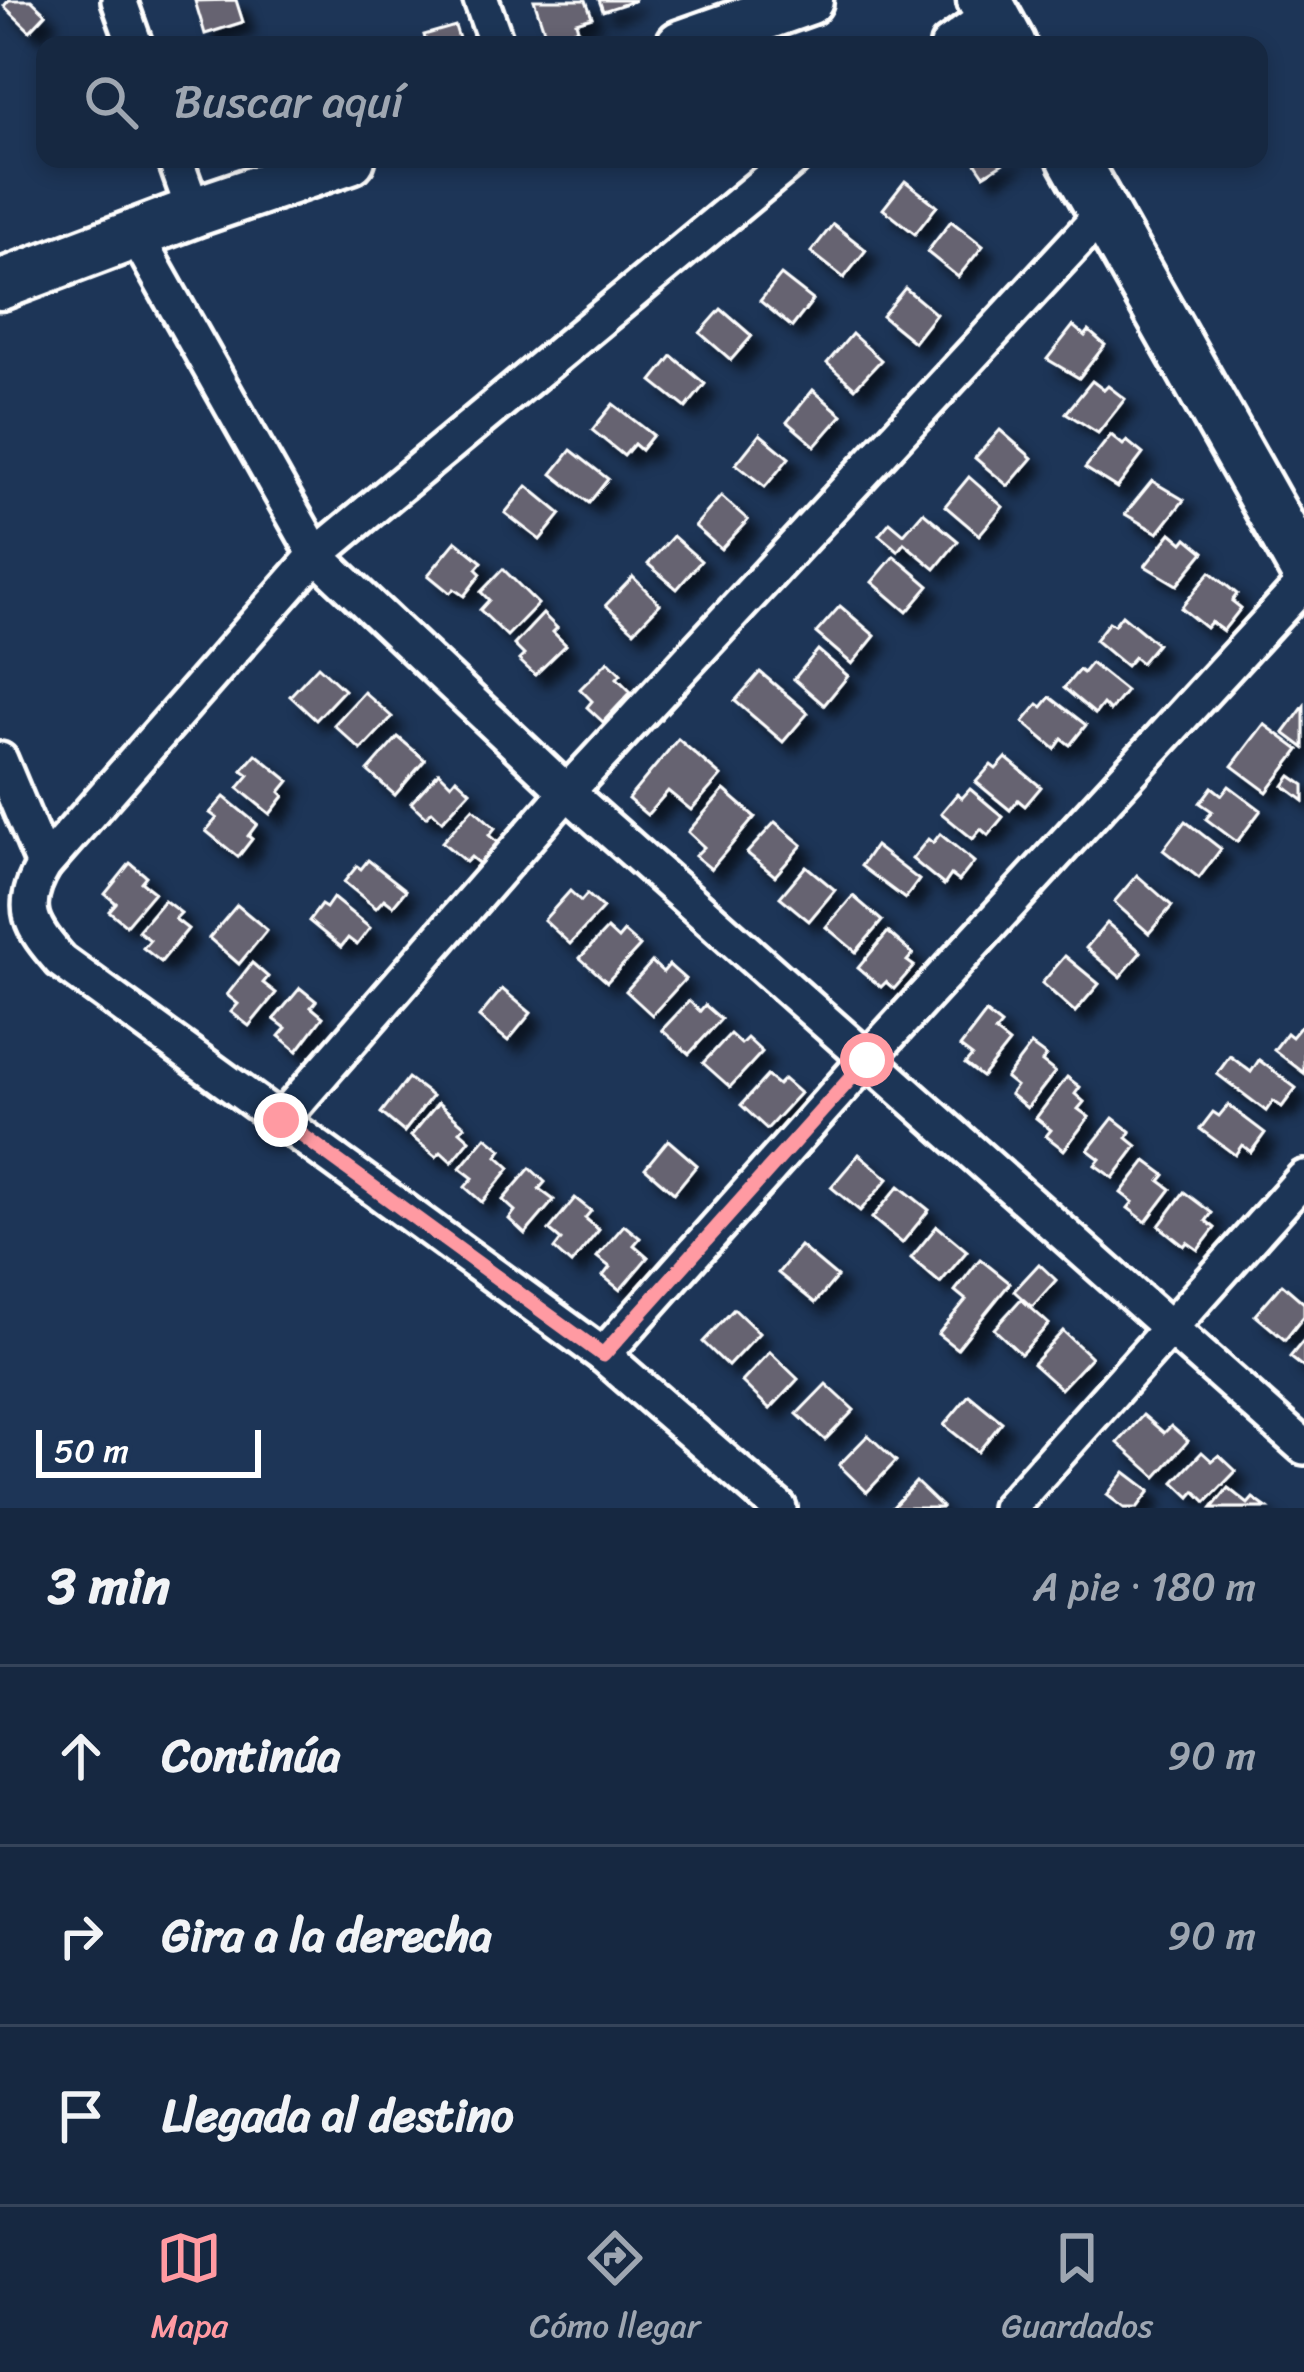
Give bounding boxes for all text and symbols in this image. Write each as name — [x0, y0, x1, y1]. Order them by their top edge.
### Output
search box — [36, 36, 1268, 168]
text: Buscar aquí — [174, 62, 403, 142]
icon: search — [78, 69, 144, 135]
route start — [840, 1033, 894, 1087]
route end — [254, 1093, 308, 1147]
text: 50 m — [54, 1422, 129, 1480]
scale bar — [36, 1424, 261, 1477]
text: 3 min — [48, 1541, 170, 1631]
text: A pie · 180 m — [1033, 1552, 1256, 1621]
text: Continúa — [162, 1716, 340, 1796]
text: 90 m — [1167, 1721, 1256, 1790]
icon: ahead — [48, 1723, 114, 1789]
text: Gira a la derecha — [162, 1896, 492, 1976]
text: 90 m — [1167, 1901, 1256, 1970]
icon: right — [48, 1903, 114, 1969]
text: Llegada al destino — [162, 2076, 514, 2156]
icon: arrive — [48, 2083, 114, 2149]
tab: Mapa — [151, 2225, 228, 2355]
tab: Cómo llegar — [530, 2225, 700, 2355]
tab: Guardados — [1002, 2225, 1153, 2355]

